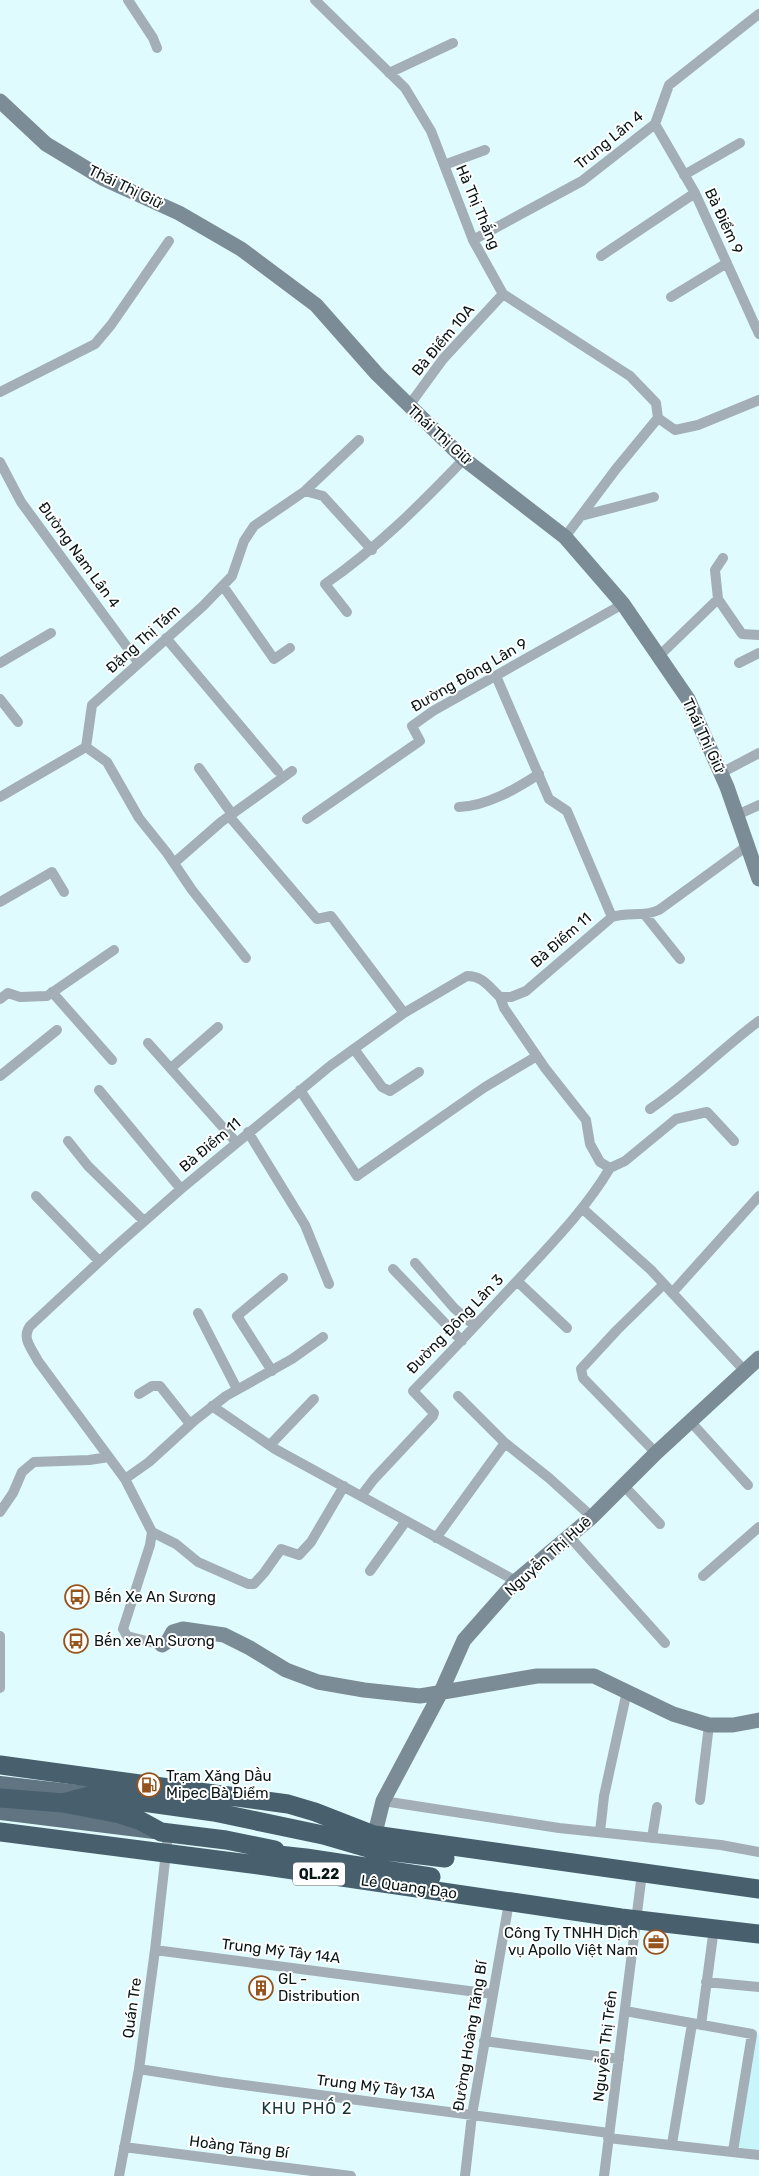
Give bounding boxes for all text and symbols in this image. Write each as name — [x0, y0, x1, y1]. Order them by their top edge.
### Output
street label: Trung Lân 4 — [571, 107, 647, 173]
street label: Thái Thị Giữ — [86, 161, 166, 213]
street label: Hà Thị Thắng — [452, 162, 504, 252]
street label: Bà Điểm 9 — [701, 185, 747, 257]
street label: Bà Điểm 10A — [408, 301, 478, 379]
street label: Thái Thị Giữ — [404, 401, 476, 469]
street label: Đường Nam Lân 4 — [35, 499, 123, 611]
street label: Đặng Thị Tám — [102, 601, 184, 677]
street label: Đường Đông Lân 9 — [408, 634, 530, 716]
street label: Thái Thị Giữ — [679, 695, 729, 777]
street label: Bà Điểm 11 — [527, 909, 595, 971]
street label: Bà Điểm 11 — [176, 1114, 244, 1176]
street label: Đường Đông Lân 3 — [403, 1270, 507, 1378]
street label: Nguyễn Thị Huê — [501, 1512, 595, 1599]
bus stop icon: Bến Xe An Sương — [64, 1584, 90, 1610]
place label: Bến Xe An Sương — [94, 1588, 216, 1606]
bus stop icon: Bến xe An Sương — [63, 1628, 89, 1654]
place label: Bến xe An Sương — [94, 1632, 215, 1650]
place label: Trạm Xăng Dầu Mipec Bà Điểm — [166, 1767, 272, 1802]
fuel station icon: Trạm Xăng Dầu Mipec Bà Điểm — [136, 1772, 162, 1798]
road number: QL.22 — [293, 1862, 345, 1886]
street label: Lê Quang Đạo — [360, 1871, 458, 1903]
place label: Công Ty TNHH Dịch vụ Apollo Việt Nam — [504, 1924, 638, 1959]
office icon: Công Ty TNHH Dịch vụ Apollo Việt Nam — [643, 1929, 669, 1955]
street label: Trung Mỹ Tây 14A — [220, 1935, 342, 1967]
street label: Đường Hoàng Tăng Bí — [449, 1958, 491, 2112]
place label: GL - Distribution — [278, 1970, 360, 2005]
building icon: GL - Distribution — [248, 1975, 274, 2001]
street label: Quán Tre — [119, 1976, 145, 2040]
street label: Nguyễn Thị Trên — [589, 1989, 621, 2103]
street label: Trung Mỹ Tây 13A — [316, 2071, 436, 2103]
district label: KHU PHỐ 2 — [261, 2097, 353, 2118]
street label: Hoàng Tăng Bí — [188, 2132, 291, 2162]

